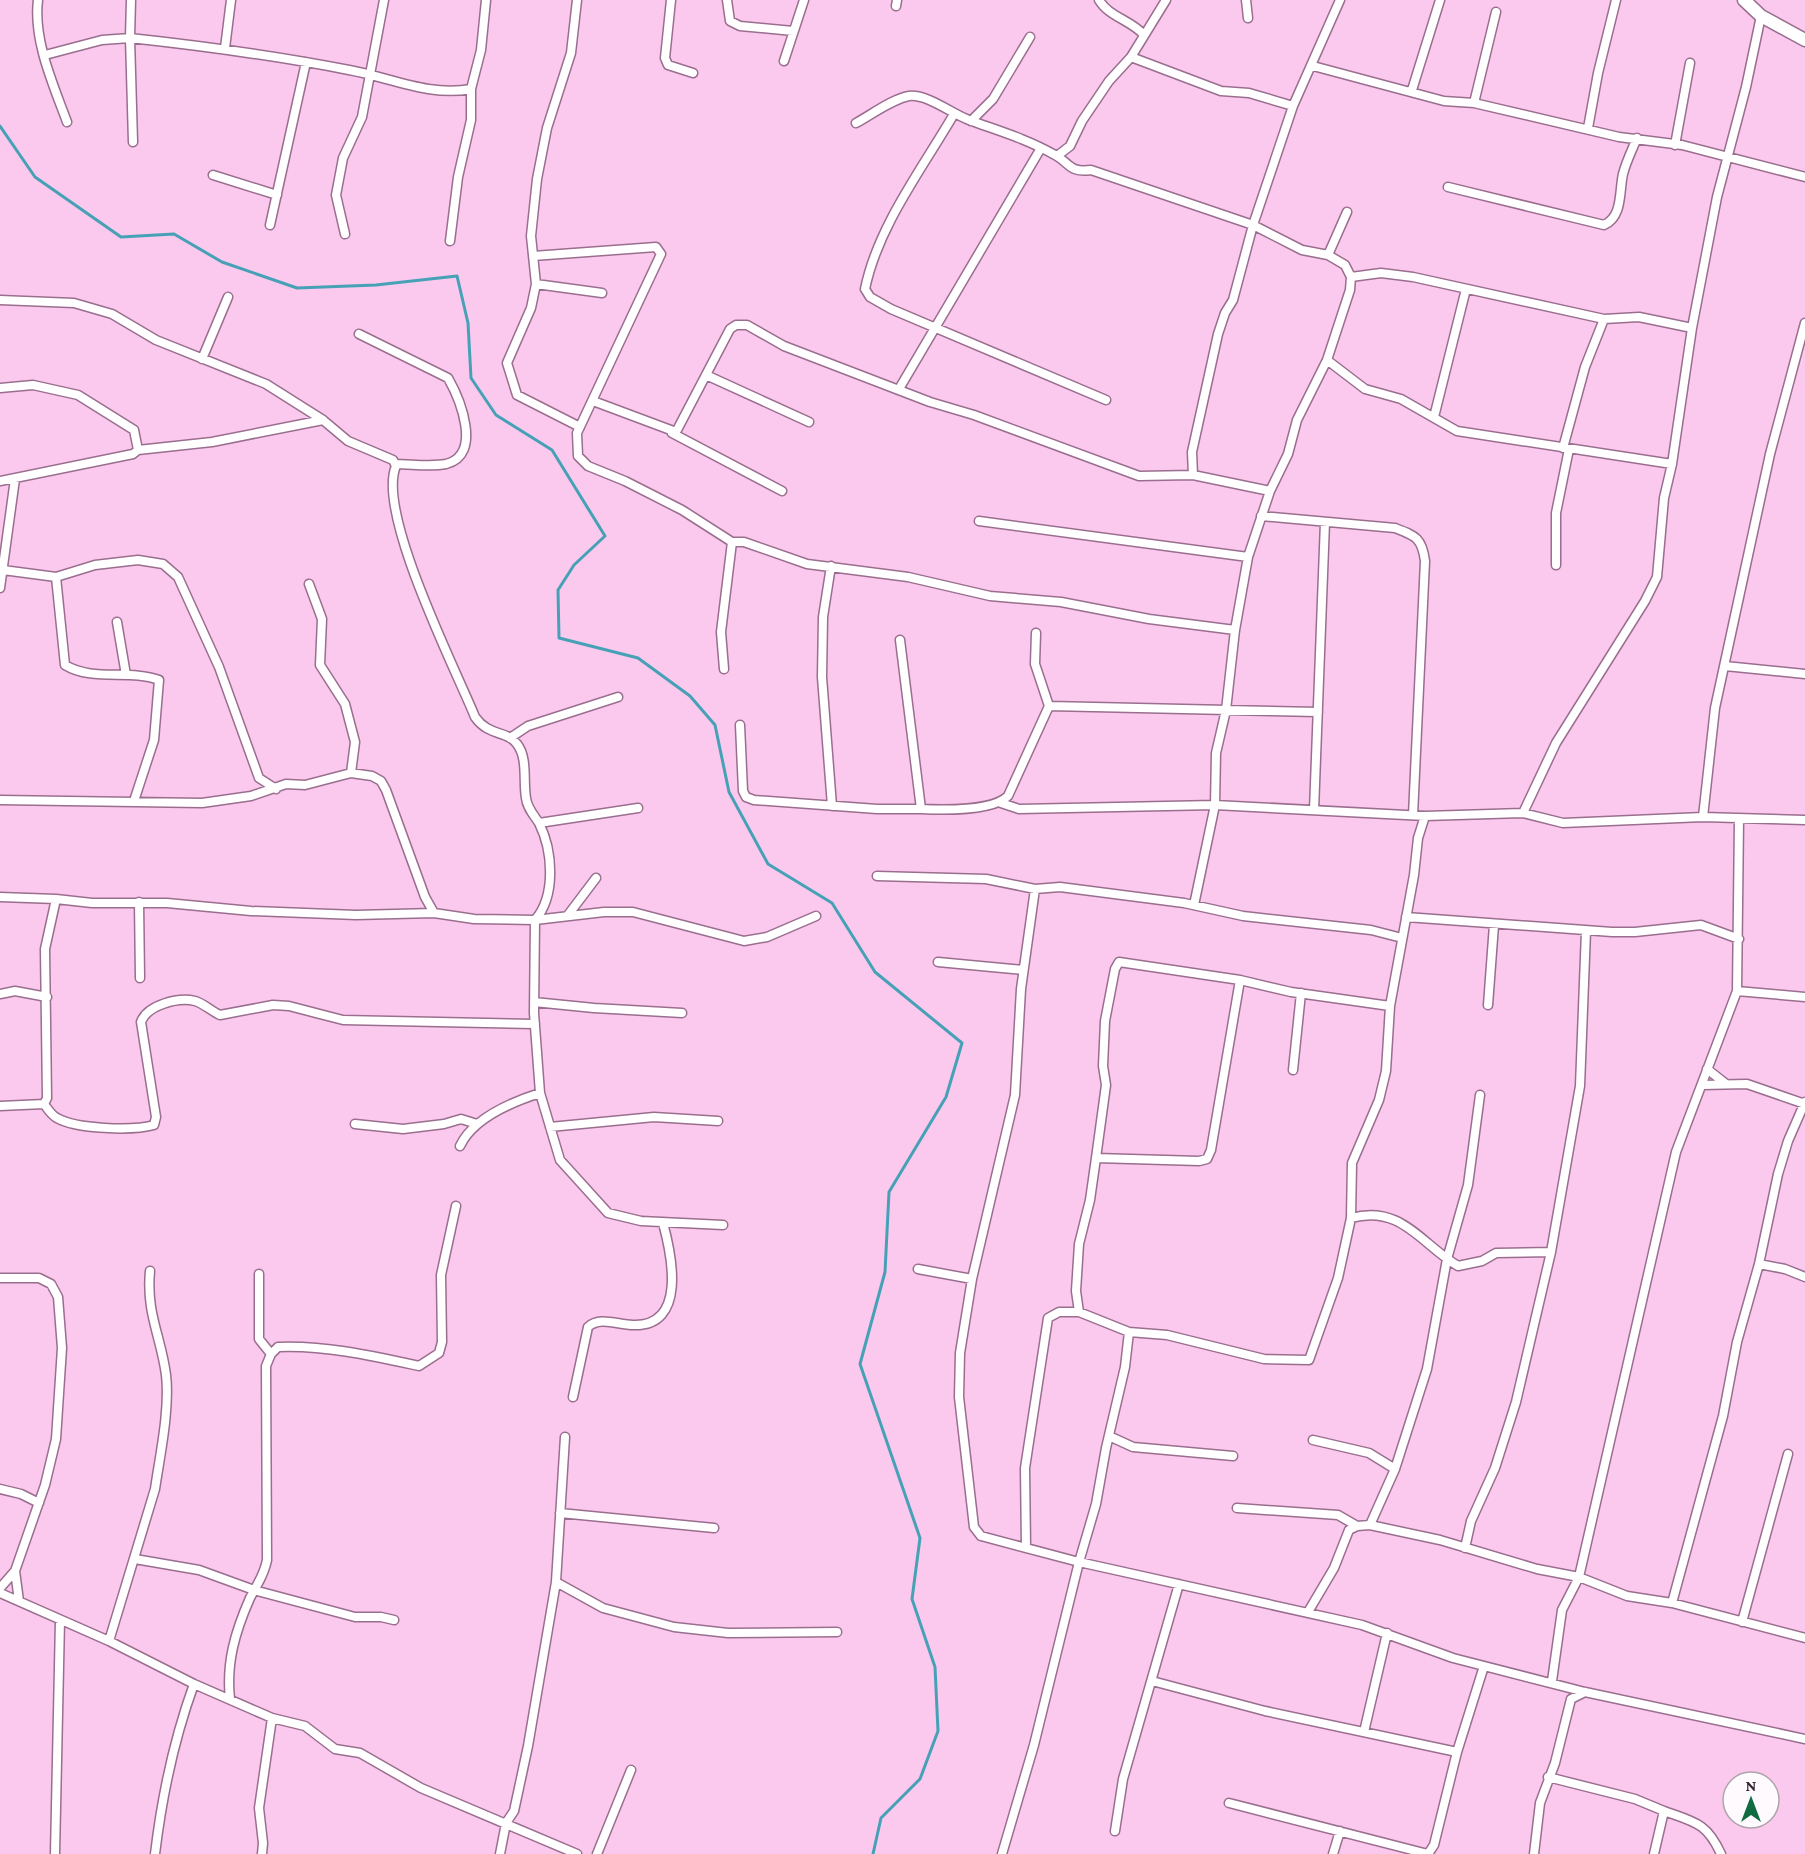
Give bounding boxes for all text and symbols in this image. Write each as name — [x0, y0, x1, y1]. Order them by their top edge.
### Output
north arrow — [1721, 1770, 1781, 1830]
text: N — [1746, 1777, 1757, 1794]

